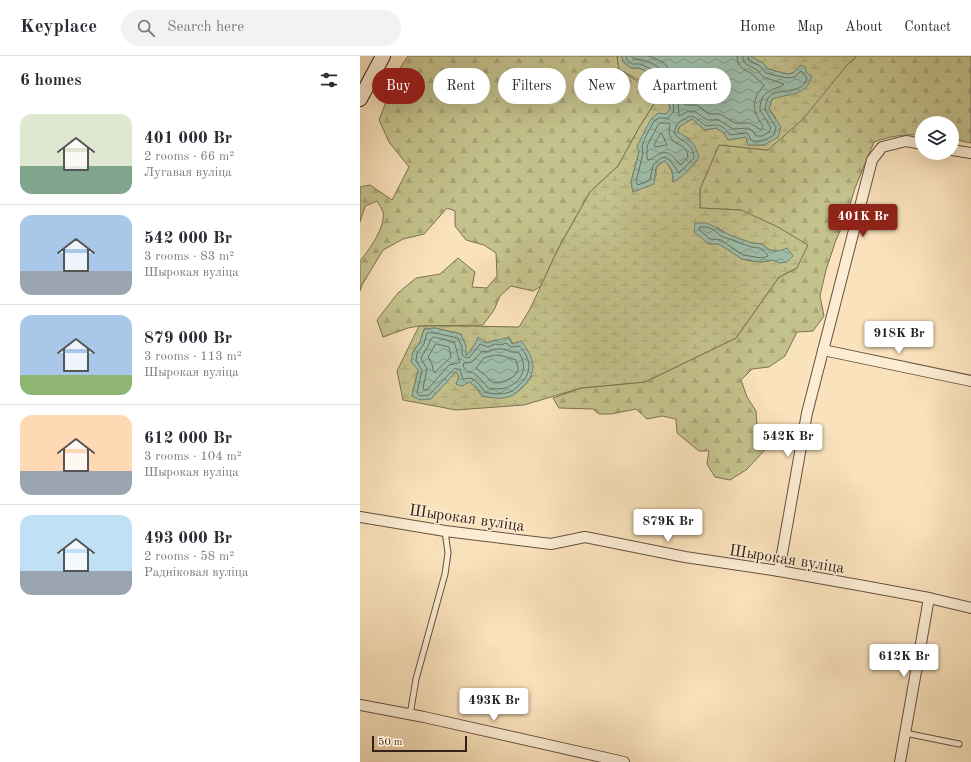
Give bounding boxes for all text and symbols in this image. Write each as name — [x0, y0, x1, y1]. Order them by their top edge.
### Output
search box — [121, 10, 401, 46]
icon: search — [135, 17, 157, 39]
text: Keyplace — [20, 18, 97, 37]
text: Search here — [167, 20, 244, 35]
text: Home — [740, 20, 775, 34]
text: Map — [797, 20, 823, 34]
text: About — [845, 20, 882, 34]
text: Contact — [904, 20, 951, 34]
chip: Buy — [372, 68, 425, 104]
chip: Rent — [433, 68, 490, 104]
chip: Filters — [498, 68, 566, 104]
chip: New — [574, 68, 630, 104]
chip: Apartment — [638, 68, 731, 104]
icon: filters — [318, 69, 340, 91]
text: 6 homes — [20, 72, 82, 89]
map controls — [915, 116, 959, 160]
button: layers — [915, 116, 959, 160]
icon: home — [52, 130, 100, 178]
text: 401 000 Br — [144, 130, 232, 147]
text: 2 rooms · 66 m² — [144, 150, 234, 163]
text: Лугавая вуліца — [144, 166, 232, 179]
pin: 401K Br — [826, 204, 900, 238]
text: 401K Br — [837, 210, 889, 223]
text: 542 000 Br — [144, 230, 232, 247]
icon: home — [52, 231, 100, 279]
text: 3 rooms · 83 m² — [144, 250, 234, 263]
text: Шырокая вуліца — [144, 266, 239, 279]
pin: 918K Br — [862, 321, 936, 355]
text: 918K Br — [873, 327, 925, 340]
text: 879 000 Br — [144, 330, 232, 347]
icon: home — [52, 331, 100, 379]
text: 3 rooms · 113 m² — [144, 350, 242, 363]
text: Шырокая вуліца — [144, 366, 239, 379]
pin: 542K Br — [751, 424, 825, 458]
text: 612 000 Br — [144, 430, 232, 447]
text: 542K Br — [762, 430, 814, 443]
icon: home — [52, 431, 100, 479]
text: 3 rooms · 104 m² — [144, 450, 242, 463]
text: Шырокая вуліца — [144, 466, 239, 479]
street label: Шырокая вуліца — [408, 503, 526, 535]
pin: 879K Br — [631, 509, 705, 543]
text: 879K Br — [642, 515, 694, 528]
text: 493 000 Br — [144, 530, 232, 547]
icon: home — [52, 531, 100, 579]
street label: Шырокая вуліца — [728, 543, 846, 577]
text: 2 rooms · 58 m² — [144, 550, 234, 563]
text: Радніковая вуліца — [144, 566, 248, 579]
pin: 612K Br — [867, 644, 941, 678]
text: 612K Br — [878, 650, 930, 663]
pin: 493K Br — [457, 688, 531, 722]
text: 493K Br — [468, 694, 520, 707]
scale bar — [372, 734, 467, 753]
text: 50 m — [378, 737, 403, 748]

